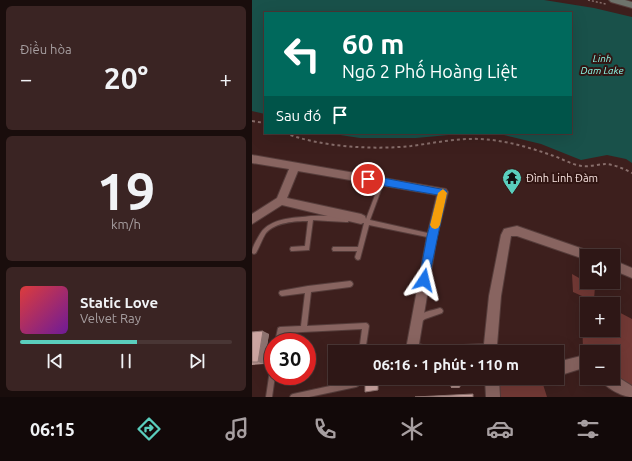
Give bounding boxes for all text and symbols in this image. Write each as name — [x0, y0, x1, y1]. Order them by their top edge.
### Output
icon: left — [276, 28, 328, 80]
text: 60 m — [342, 28, 404, 59]
text: Điều hòa — [20, 42, 72, 56]
water label: Linh Dam Lake — [581, 53, 623, 76]
text: 20° — [104, 61, 148, 95]
text: Ngõ 2 Phố Hoàng Liệt — [342, 61, 517, 81]
text: − — [20, 66, 32, 91]
text: + — [220, 66, 232, 91]
icon: arrive — [329, 104, 351, 126]
text: Sau đó — [276, 107, 321, 124]
text: 19 — [97, 162, 155, 220]
pin — [351, 162, 385, 196]
temple icon: Đình Linh Đàm — [501, 167, 523, 195]
icon: arrive — [357, 168, 379, 190]
place label: Đình Linh Đàm — [526, 172, 598, 184]
text: km/h — [111, 217, 141, 231]
map controls — [580, 249, 620, 385]
button: sound — [580, 249, 620, 289]
position arrow — [403, 259, 445, 301]
text: Static Love — [80, 294, 158, 311]
button: + — [580, 297, 620, 337]
text: Velvet Ray — [80, 311, 141, 325]
speed limit sign: 30 — [264, 333, 316, 385]
button: − — [580, 345, 620, 385]
icon: previous — [44, 350, 66, 372]
icon: pause — [115, 350, 137, 372]
icon: next — [186, 350, 208, 372]
text: 06:16 · 1 phút · 110 m — [373, 356, 519, 373]
icon: directions — [135, 415, 163, 443]
icon: music — [223, 415, 251, 443]
icon: phone — [311, 415, 339, 443]
icon: climate — [398, 415, 426, 443]
icon: car — [486, 415, 514, 443]
icon: filters — [574, 415, 602, 443]
text: 06:15 — [30, 419, 75, 439]

